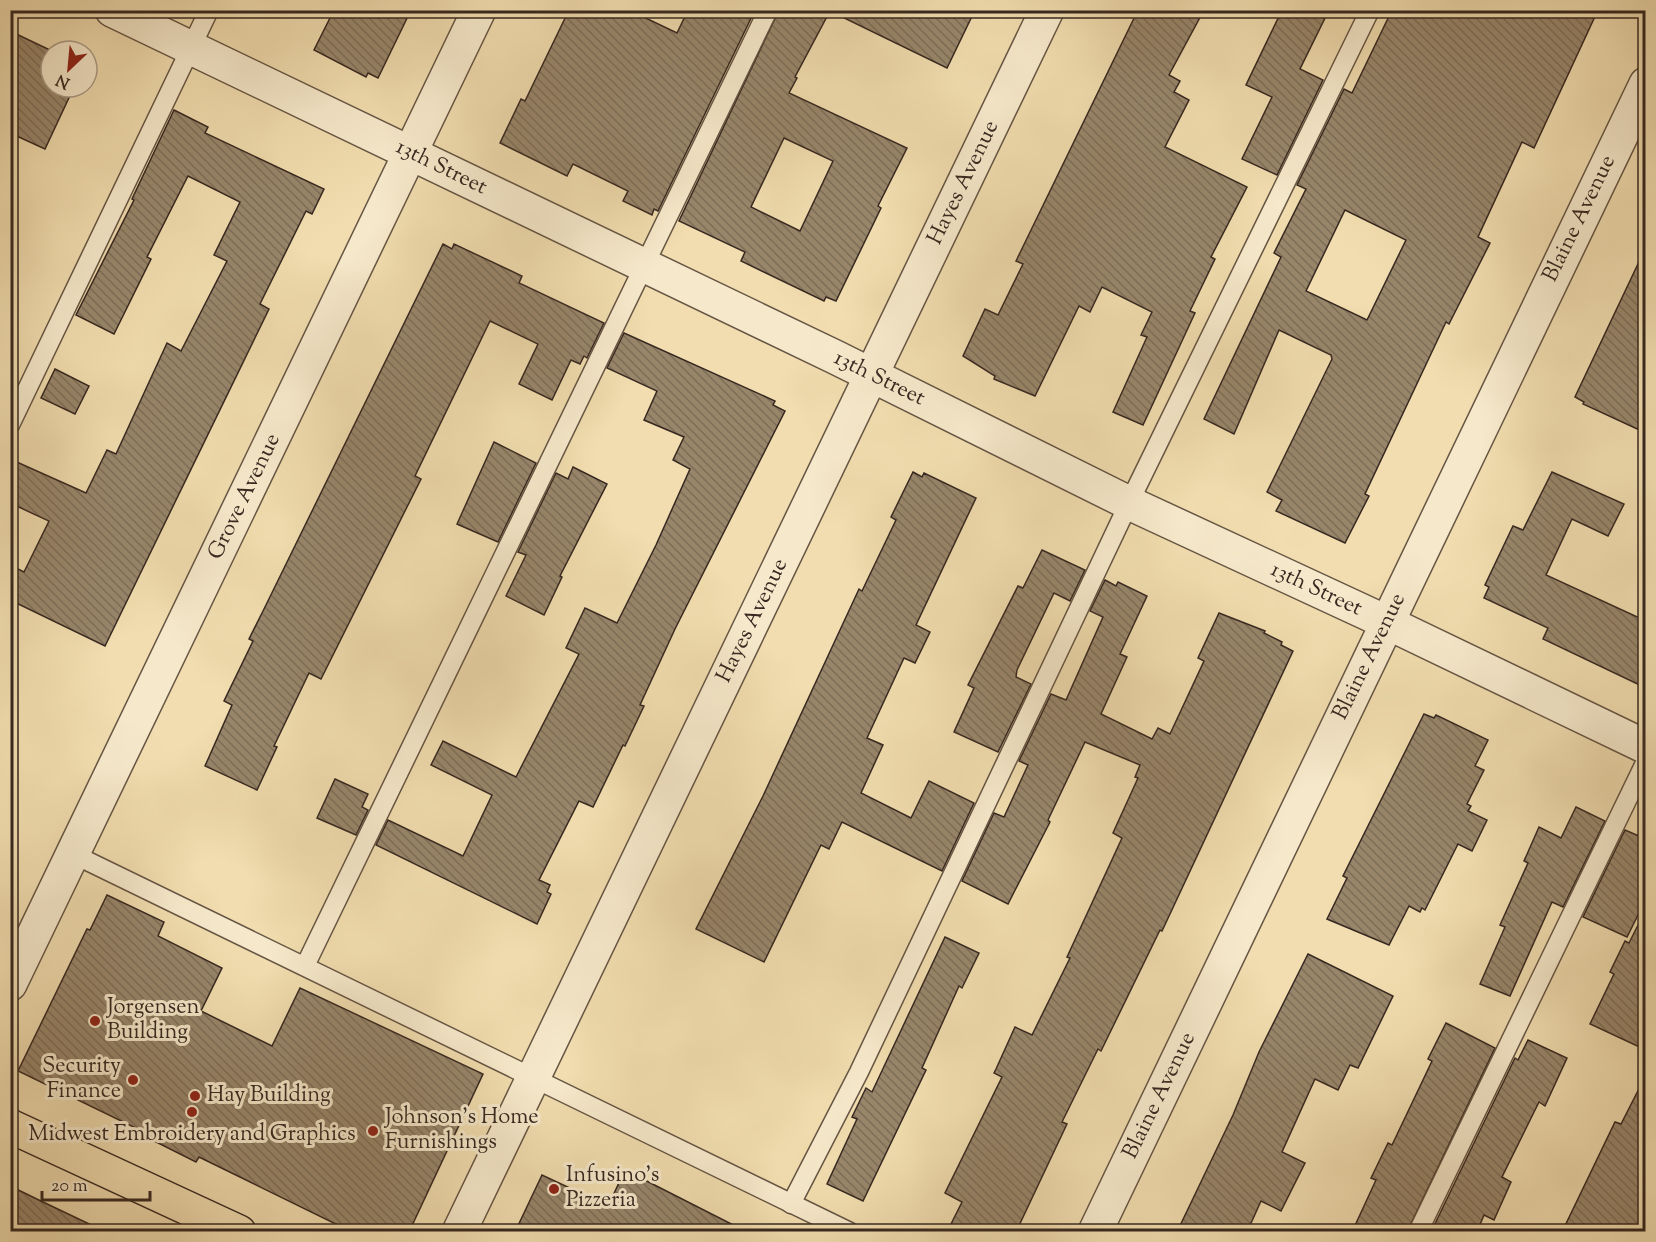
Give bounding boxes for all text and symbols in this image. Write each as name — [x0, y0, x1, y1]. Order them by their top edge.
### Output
north arrow — [39, 39, 99, 99]
text: N — [53, 67, 74, 93]
street label: Hayes Avenue — [920, 115, 1008, 251]
street label: 13th Street — [390, 132, 493, 204]
street label: Blaine Avenue — [1535, 150, 1625, 288]
street label: 13th Street — [828, 343, 931, 415]
street label: Grove Avenue — [201, 428, 289, 566]
street label: Hayes Avenue — [709, 553, 797, 689]
street label: 13th Street — [1265, 555, 1368, 625]
street label: Blaine Avenue — [1325, 588, 1415, 726]
place label: Jorgensen Building — [106, 992, 199, 1049]
marker: Jorgensen Building — [88, 1014, 102, 1028]
street label: Blaine Avenue — [1115, 1027, 1205, 1165]
place label: Security Finance — [42, 1051, 121, 1108]
marker: Security Finance — [126, 1073, 140, 1087]
place label: Hay Building — [207, 1080, 331, 1112]
marker: Hay Building — [188, 1089, 202, 1103]
place label: Johnson's Home Furnishings — [384, 1102, 538, 1159]
marker: Midwest Embroidery and Graphics — [185, 1105, 199, 1119]
place label: Midwest Embroidery and Graphics — [28, 1119, 356, 1151]
marker: Johnson's Home Furnishings — [366, 1124, 380, 1138]
place label: Infusino's Pizzeria — [566, 1160, 659, 1217]
scale bar — [42, 1164, 150, 1202]
text: 20 m — [51, 1174, 88, 1200]
marker: Infusino's Pizzeria — [547, 1182, 561, 1196]

